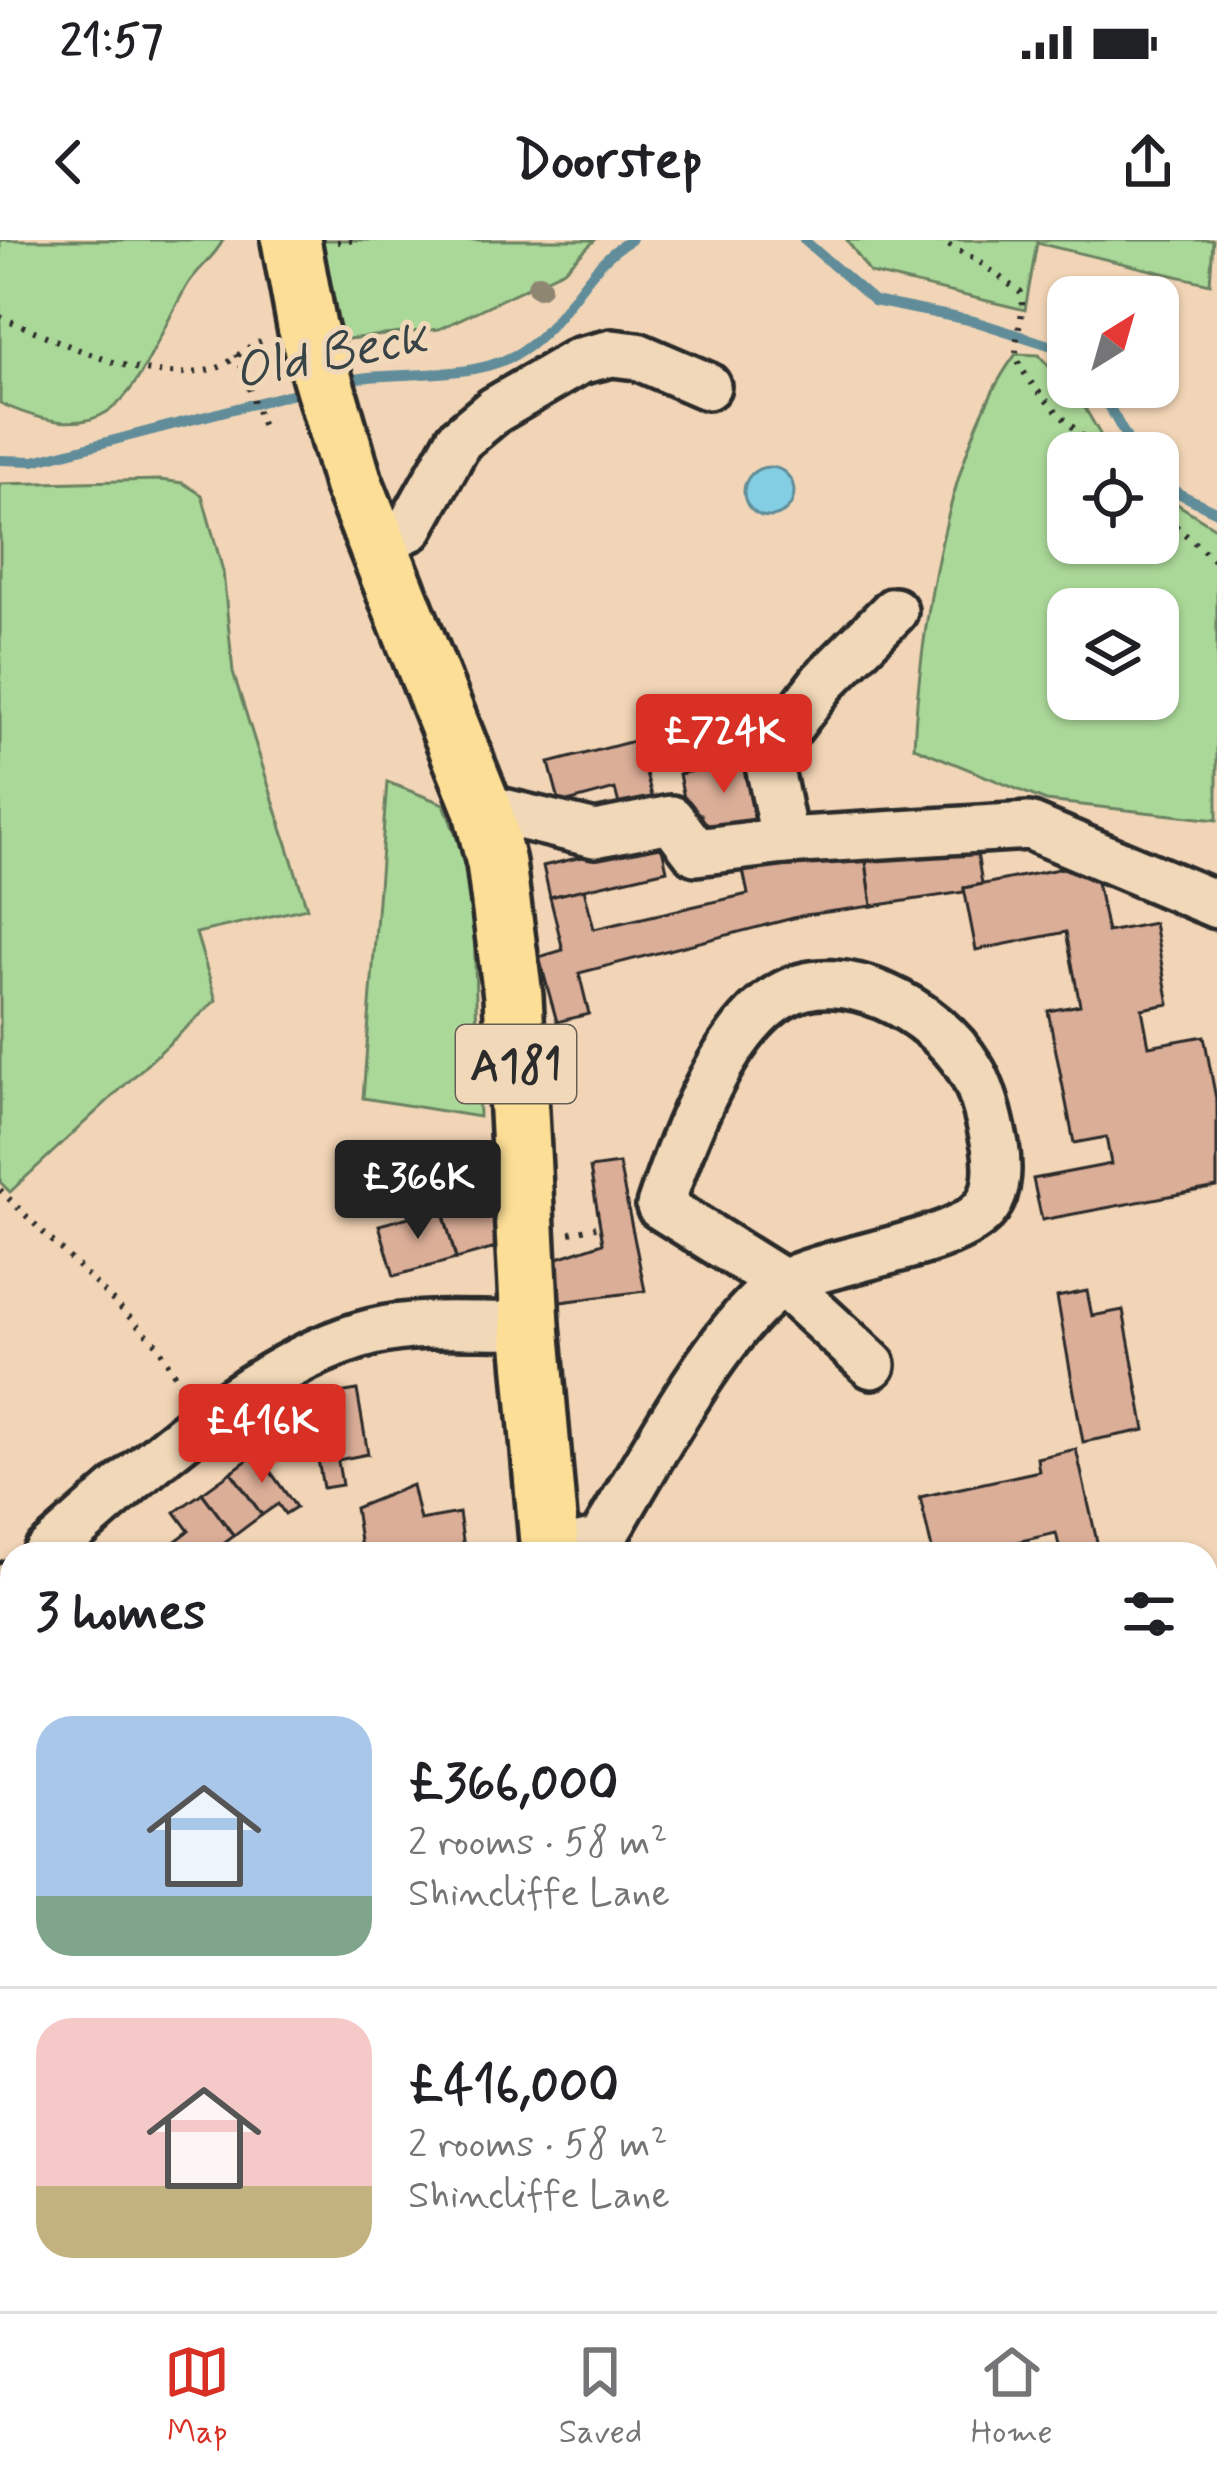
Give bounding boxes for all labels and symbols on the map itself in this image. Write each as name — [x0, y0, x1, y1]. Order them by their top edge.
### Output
north arrow — [1047, 276, 1179, 408]
water label: Old Beck — [229, 305, 435, 407]
pin: £724K — [640, 694, 808, 796]
road number: A181 — [456, 1025, 576, 1103]
pin: £366K — [334, 1140, 502, 1242]
pin: £416K — [178, 1384, 346, 1486]

